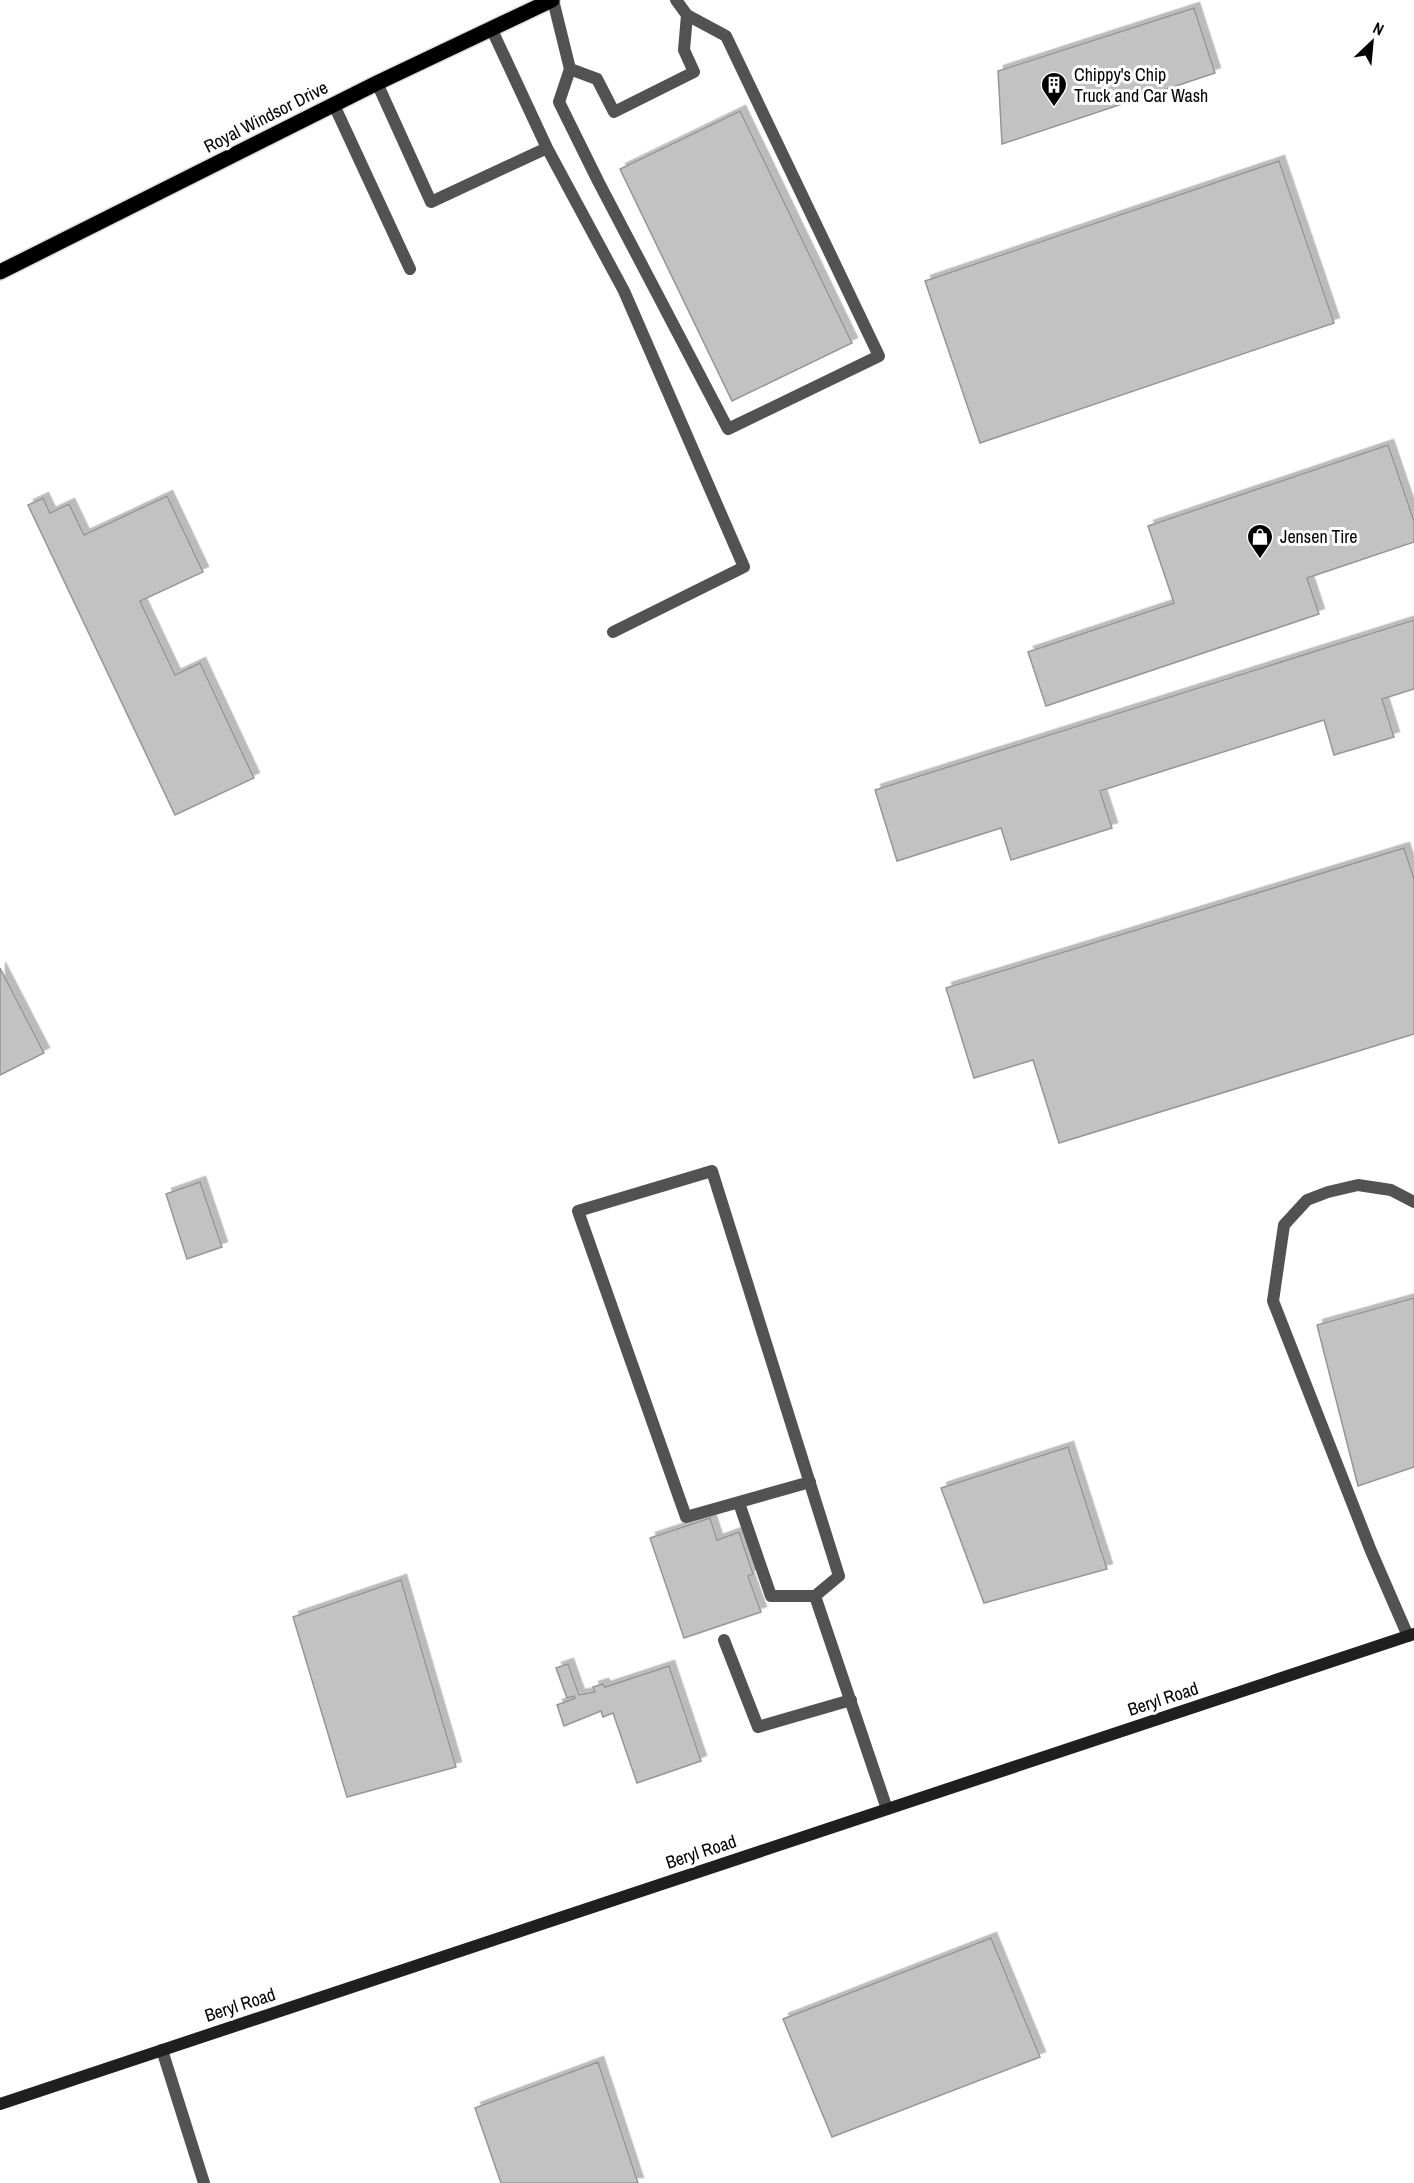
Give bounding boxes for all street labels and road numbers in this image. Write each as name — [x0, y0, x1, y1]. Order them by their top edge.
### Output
street label: Royal Windsor Drive — [199, 75, 332, 159]
street label: Beryl Road — [1124, 1675, 1201, 1722]
street label: Beryl Road — [662, 1828, 739, 1875]
street label: Beryl Road — [201, 1981, 278, 2028]

